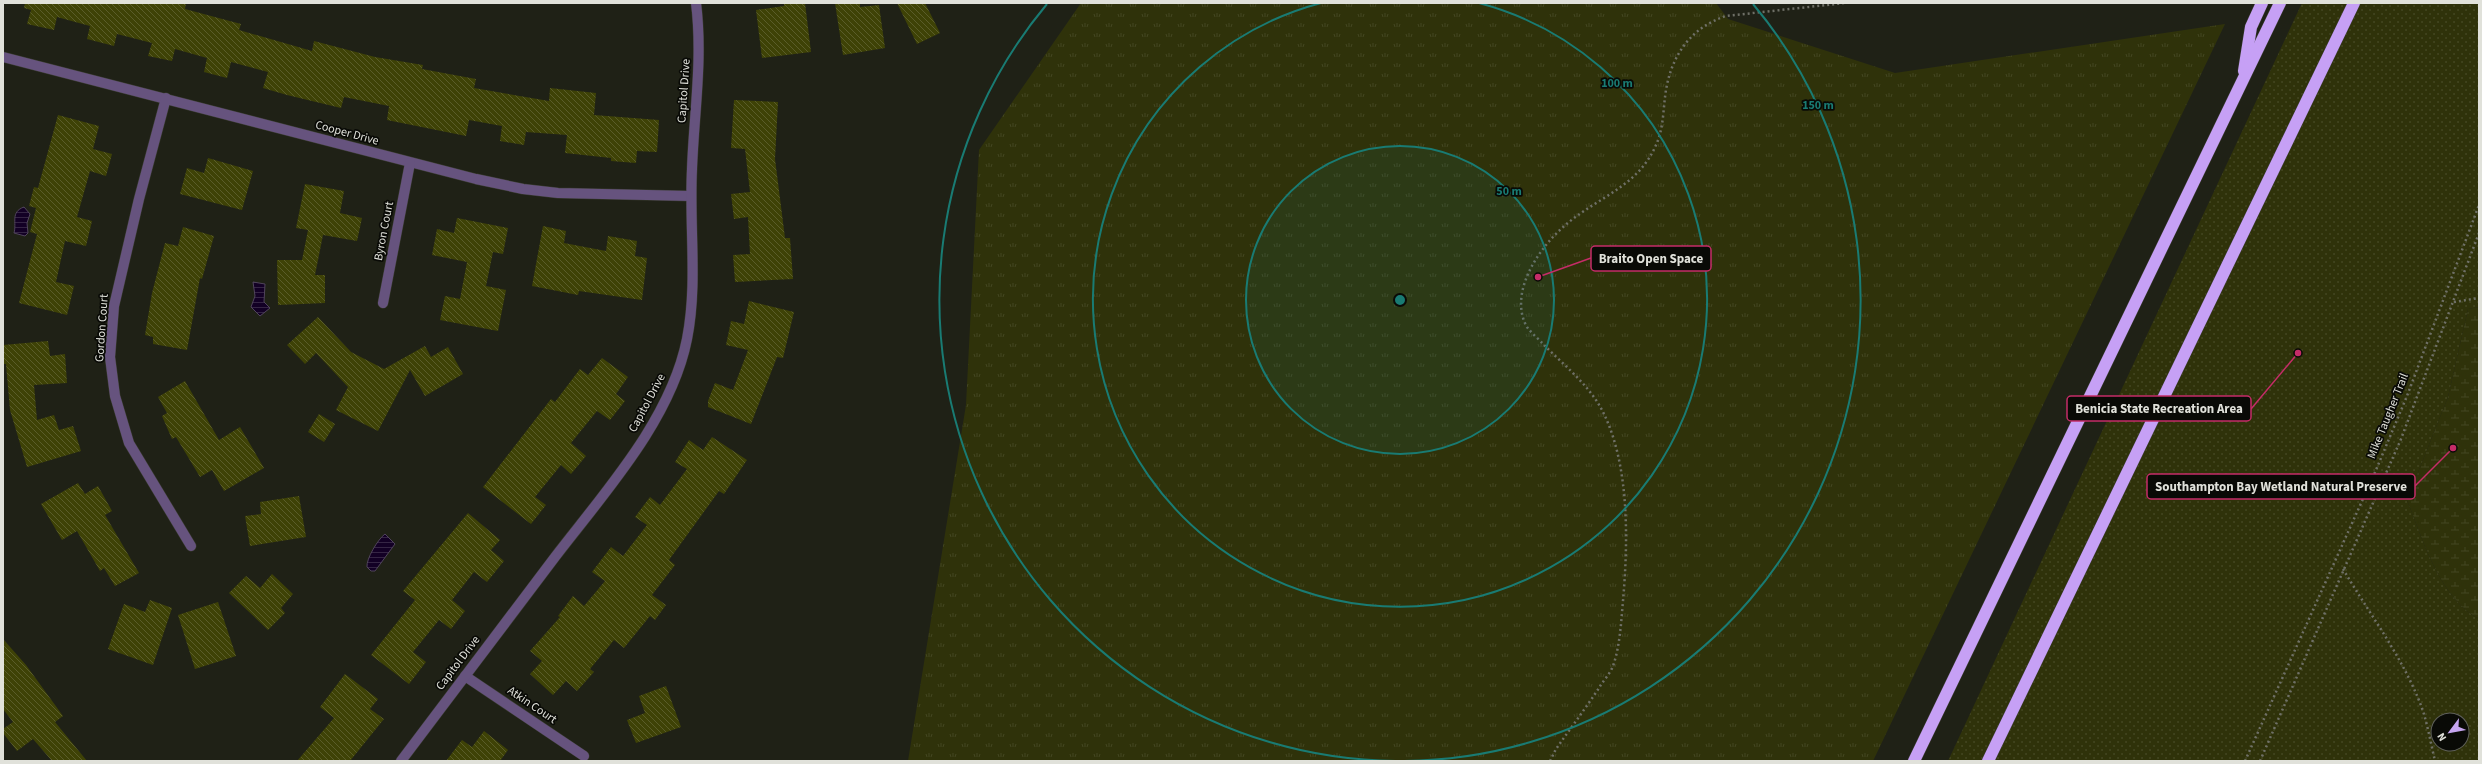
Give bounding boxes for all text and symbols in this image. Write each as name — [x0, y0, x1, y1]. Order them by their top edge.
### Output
street label: Capitol Drive — [673, 58, 695, 124]
text: 100 m — [1601, 75, 1633, 92]
text: 150 m — [1802, 97, 1834, 114]
street label: Cooper Drive — [313, 116, 381, 150]
text: 50 m — [1496, 183, 1522, 200]
street label: Byron Court — [370, 200, 398, 262]
callout: Braito Open Space — [1591, 246, 1711, 271]
text: Braito Open Space — [1599, 250, 1704, 268]
street label: Gordon Court — [91, 293, 113, 363]
centre of rings — [1393, 293, 1407, 307]
street label: Capitol Drive — [624, 371, 670, 435]
street label: Mike Taugher Trail — [2363, 371, 2413, 461]
callout: Benicia State Recreation Area — [2067, 396, 2251, 421]
text: Benicia State Recreation Area — [2075, 400, 2243, 418]
callout: Southampton Bay Wetland Natural Preserve — [2147, 474, 2415, 499]
text: Southampton Bay Wetland Natural Preserve — [2155, 478, 2407, 496]
street label: Capitol Drive — [432, 632, 484, 694]
street label: Atkin Court — [504, 682, 560, 728]
north arrow — [2430, 712, 2470, 752]
text: N — [2434, 730, 2450, 744]

